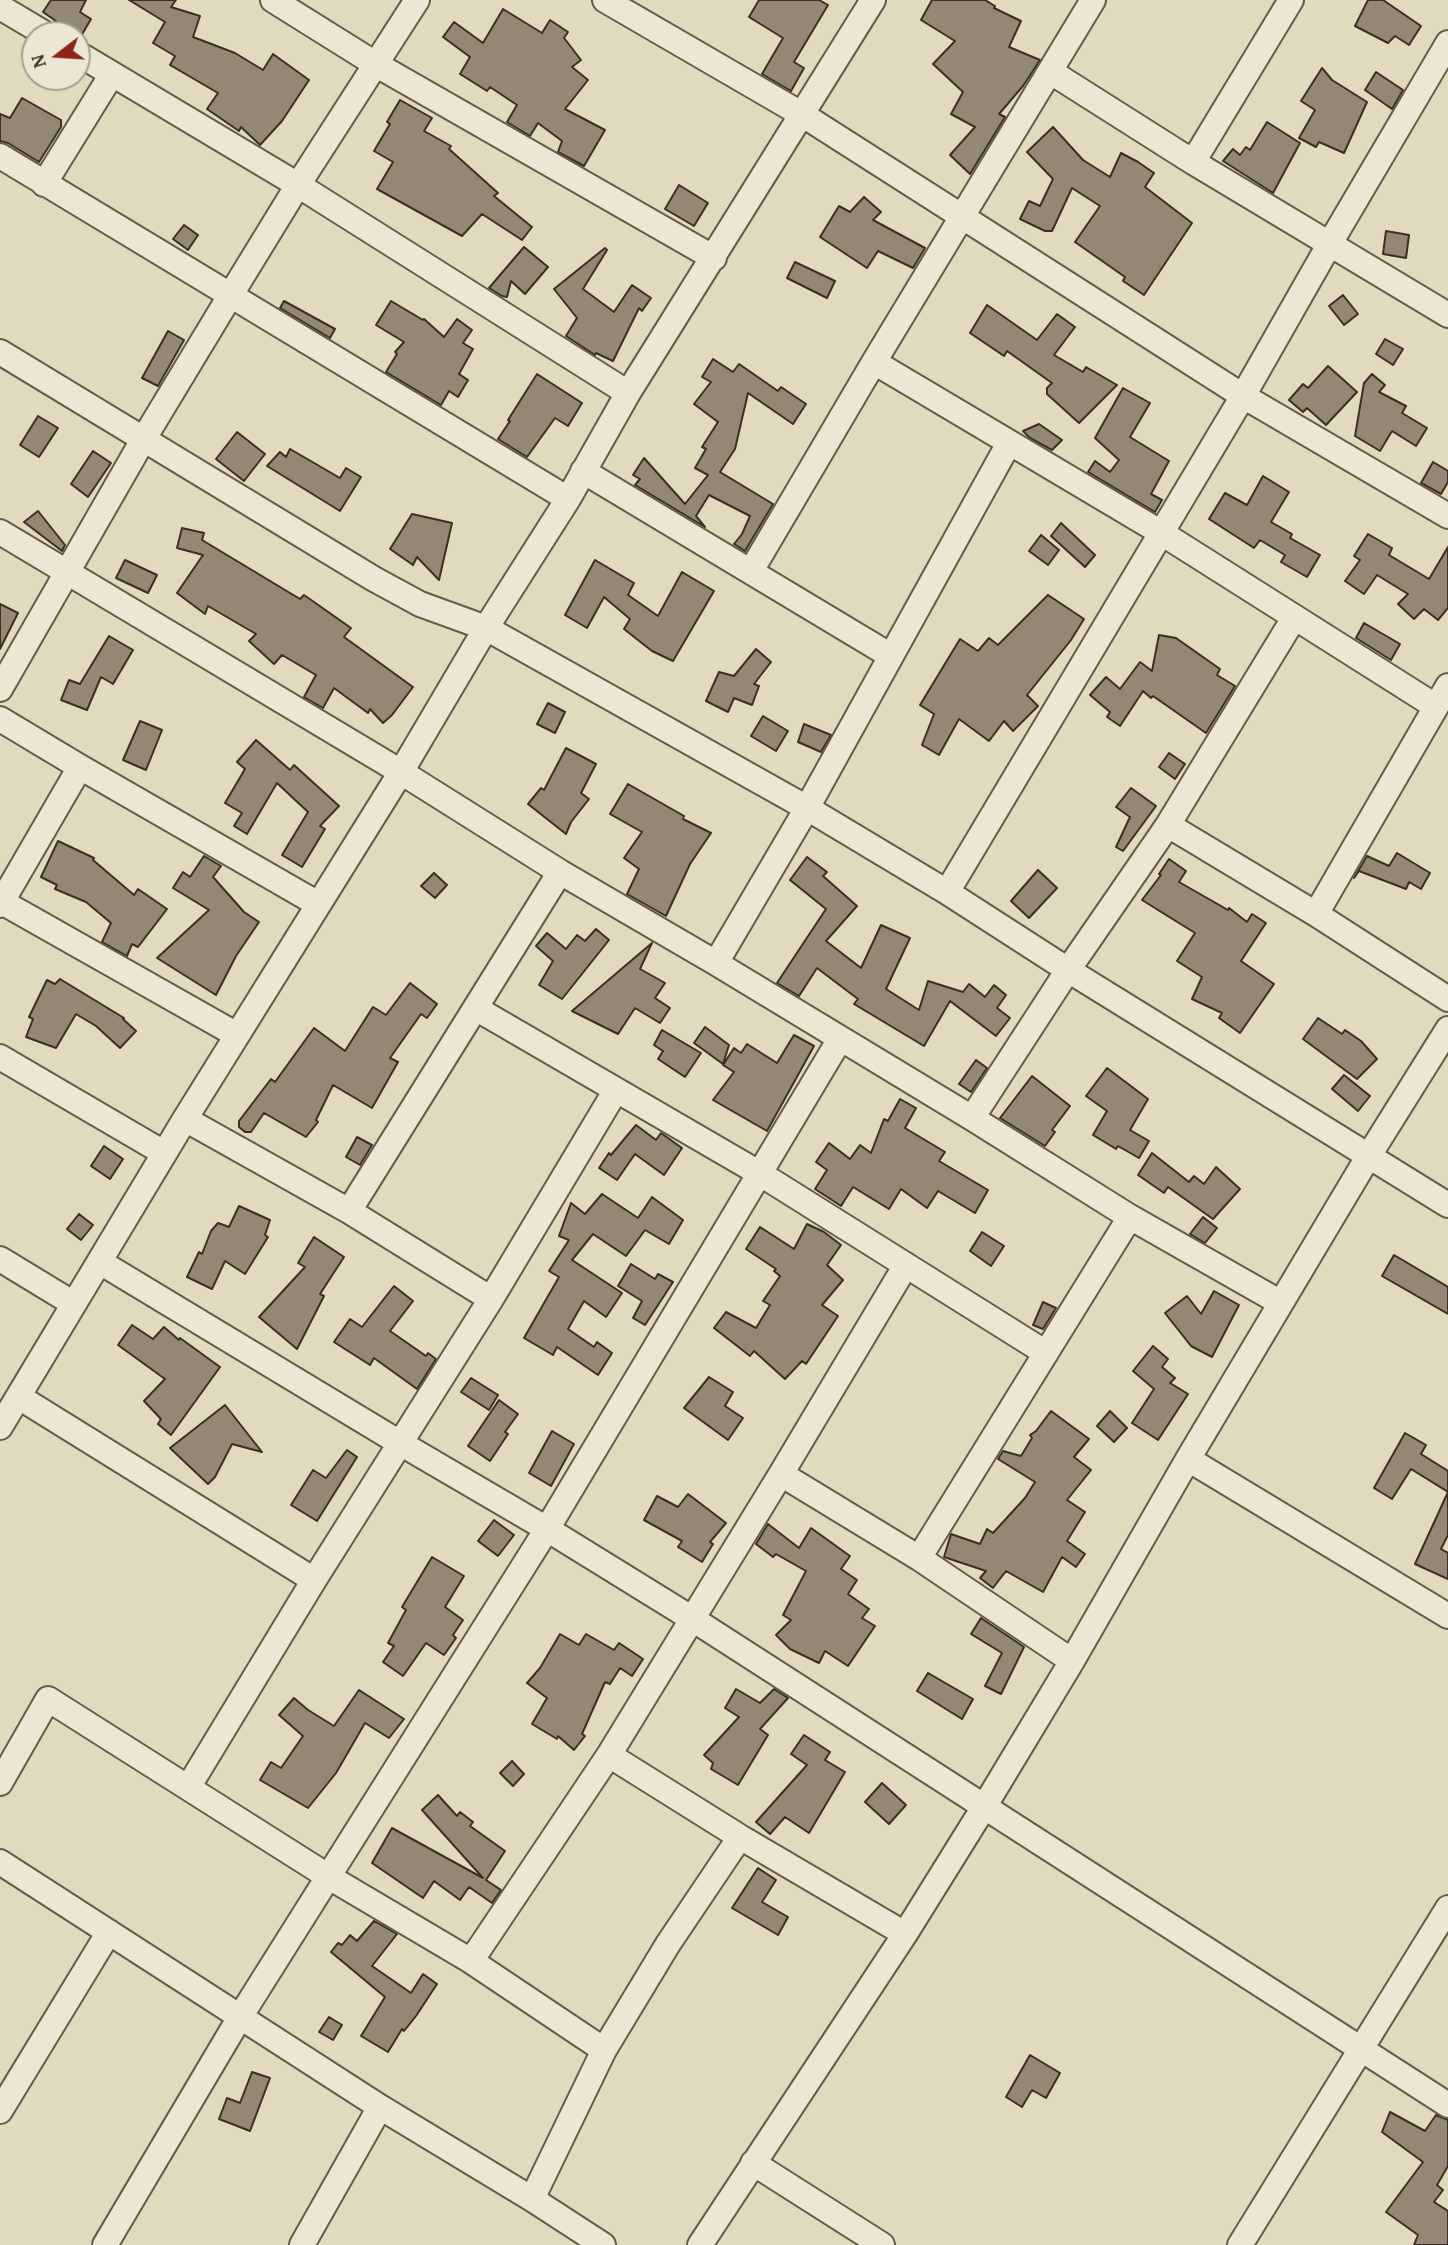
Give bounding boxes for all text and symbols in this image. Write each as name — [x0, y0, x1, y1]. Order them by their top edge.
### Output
north arrow — [21, 21, 91, 91]
text: N — [23, 51, 53, 72]

